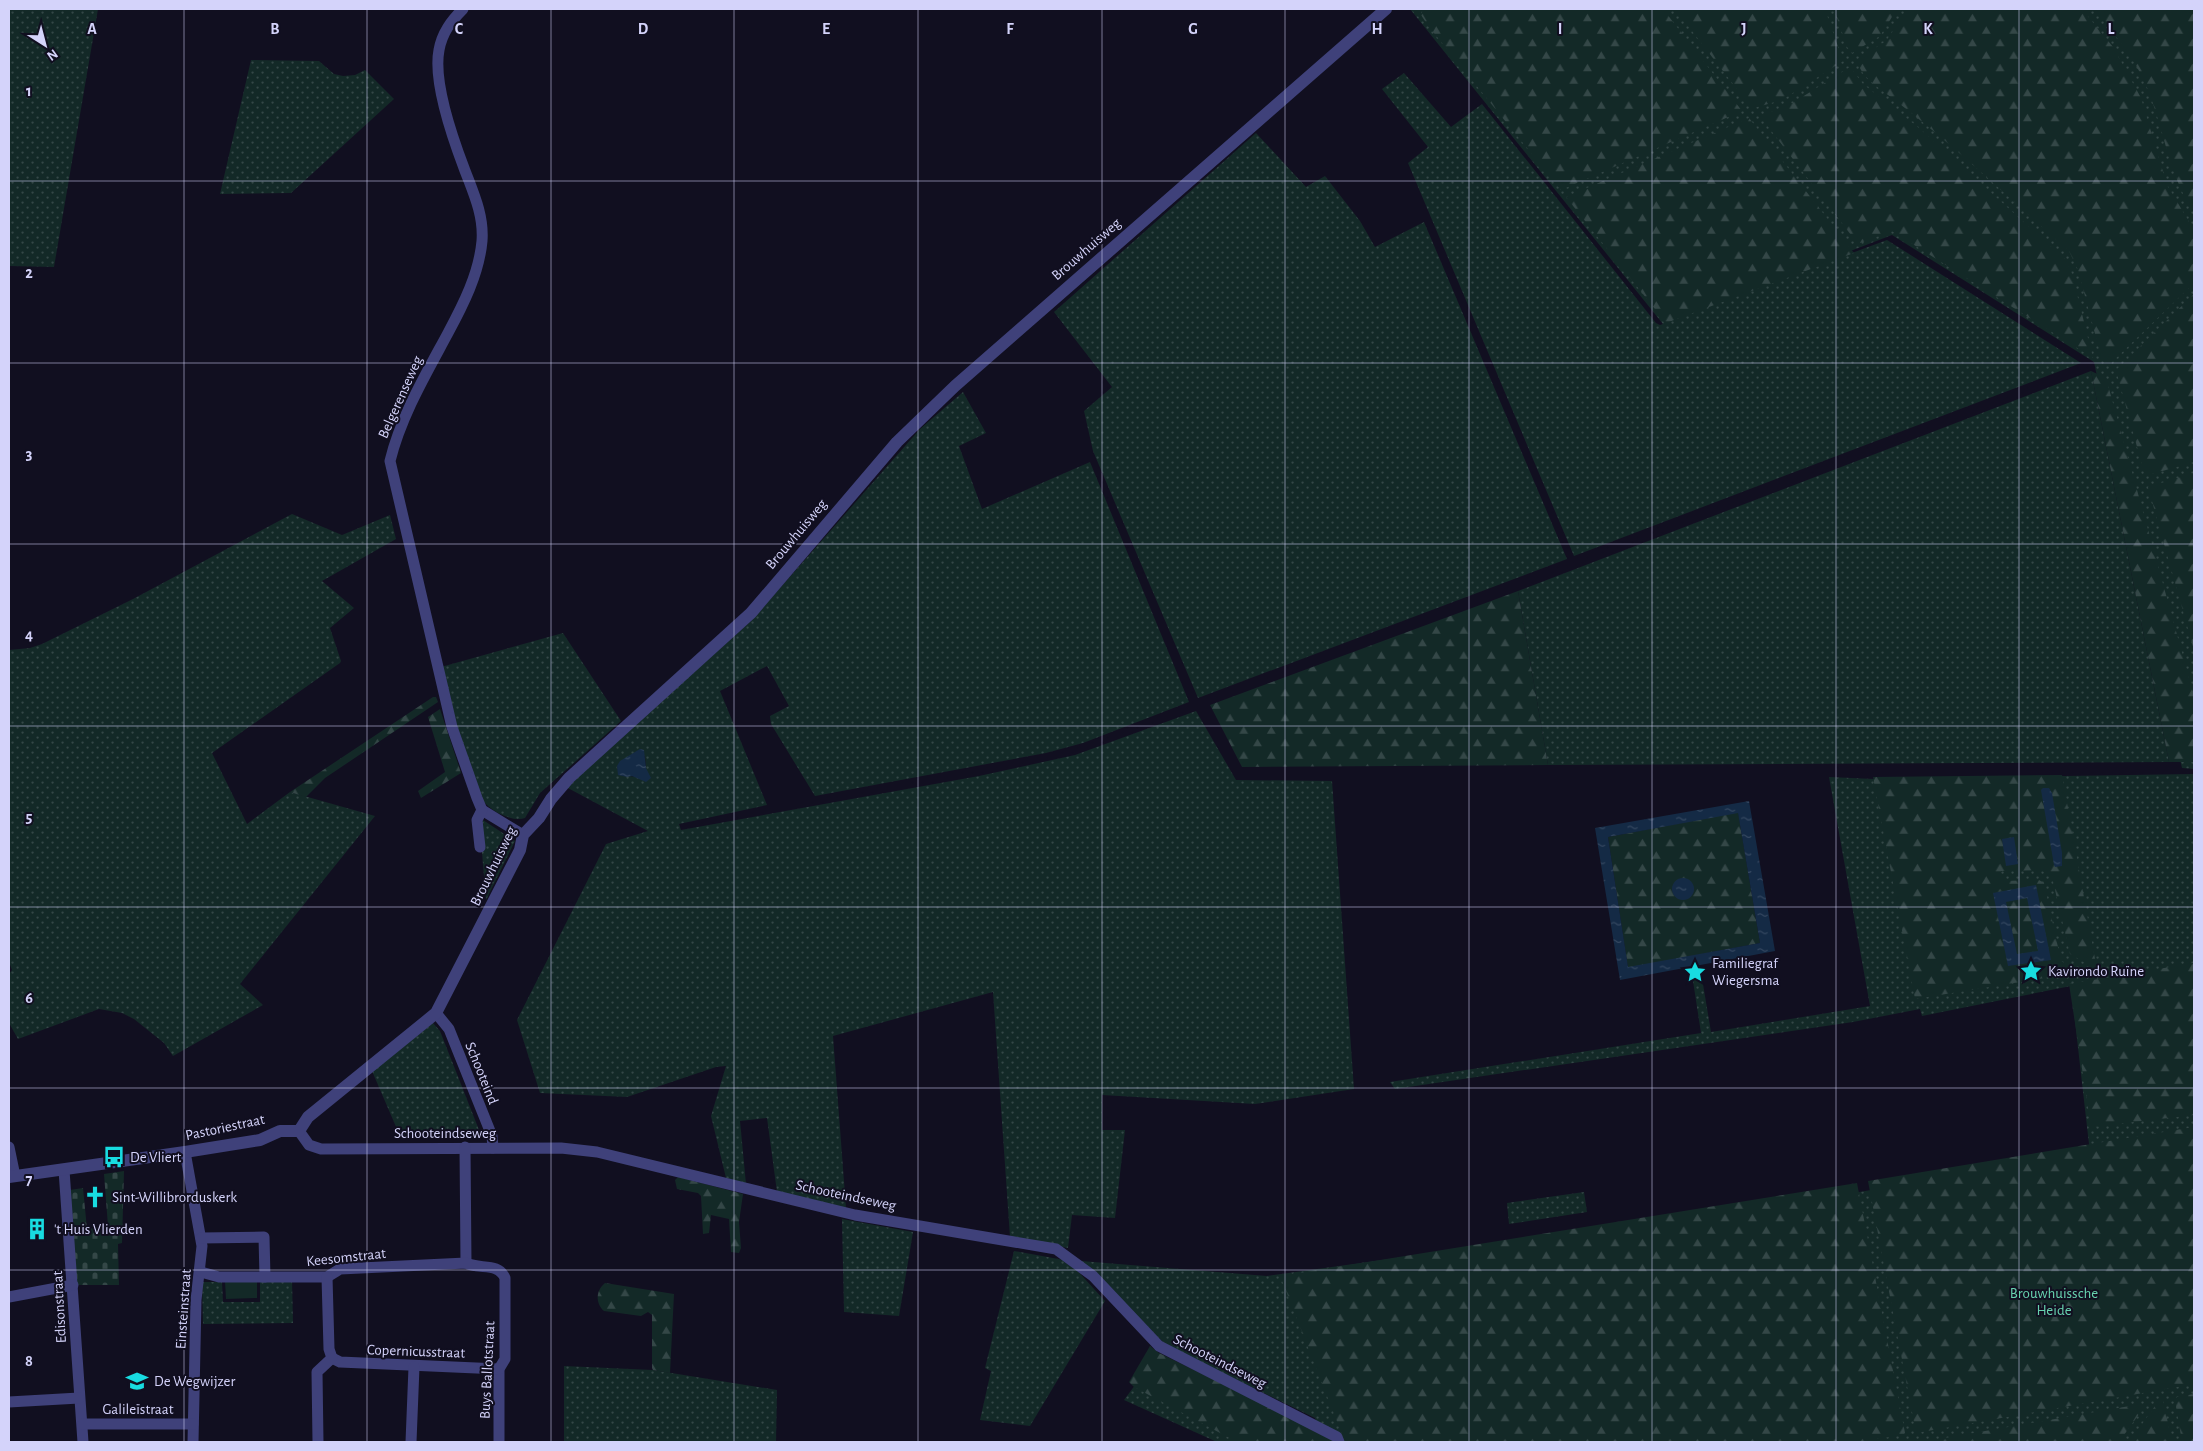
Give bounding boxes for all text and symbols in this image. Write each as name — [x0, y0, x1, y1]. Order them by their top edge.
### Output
north arrow — [20, 20, 70, 70]
text: A — [87, 21, 97, 37]
text: B — [270, 21, 280, 37]
text: C — [455, 21, 464, 37]
text: D — [638, 21, 649, 37]
text: E — [822, 21, 830, 37]
text: F — [1006, 21, 1014, 37]
text: G — [1188, 21, 1198, 37]
text: H — [1371, 21, 1383, 37]
text: I — [1558, 21, 1562, 37]
text: J — [1741, 21, 1747, 37]
text: K — [1923, 21, 1933, 37]
text: L — [2108, 21, 2115, 37]
text: N — [44, 46, 60, 63]
text: 1 — [26, 83, 32, 99]
street label: Brouwhuisweg — [1049, 215, 1124, 283]
text: 2 — [25, 265, 33, 281]
street label: Belgerenseweg — [376, 353, 426, 441]
text: 3 — [26, 446, 33, 462]
street label: Brouwhuisweg — [763, 496, 830, 572]
text: 4 — [25, 627, 33, 643]
text: 5 — [26, 809, 33, 825]
street label: Brouwhuisweg — [468, 824, 519, 908]
place label: Familiegraf Wiegersma — [1712, 956, 1779, 988]
place icon: Kavirondo Ruïne — [2018, 958, 2044, 984]
place icon: Familiegraf Wiegersma — [1682, 959, 1708, 985]
place label: Kavirondo Ruïne — [2048, 964, 2144, 979]
text: 6 — [25, 990, 33, 1006]
street label: Schooteind — [462, 1040, 501, 1107]
street label: Pastoriestraat — [184, 1112, 266, 1143]
street label: Schooteindseweg — [394, 1126, 497, 1141]
bus stop icon: De Vliert — [101, 1144, 127, 1170]
place label: De Vliert — [130, 1150, 181, 1165]
text: 7 — [26, 1172, 33, 1188]
street label: Schooteindseweg — [794, 1178, 898, 1214]
church icon: Sint-Willibrorduskerk — [82, 1184, 108, 1210]
place label: Sint-Willibrorduskerk — [112, 1190, 237, 1205]
building icon: 't Huis Vlierden — [24, 1216, 50, 1242]
place label: 't Huis Vlierden — [54, 1222, 143, 1237]
street label: Keesomstraat — [305, 1246, 387, 1269]
street label: Einsteinstraat — [173, 1268, 194, 1350]
street label: Edisonstraat — [50, 1270, 69, 1344]
park label: Brouwhuissche Heide — [2010, 1286, 2098, 1318]
street label: Buys Ballotstraat — [477, 1320, 498, 1419]
street label: Schooteindseweg — [1171, 1332, 1269, 1392]
street label: Copernicusstraat — [367, 1342, 466, 1361]
text: 8 — [25, 1353, 33, 1369]
school or university icon: De Wegwijzer — [124, 1368, 150, 1394]
place label: De Wegwijzer — [154, 1374, 235, 1389]
street label: Galileïstraat — [102, 1402, 174, 1417]

